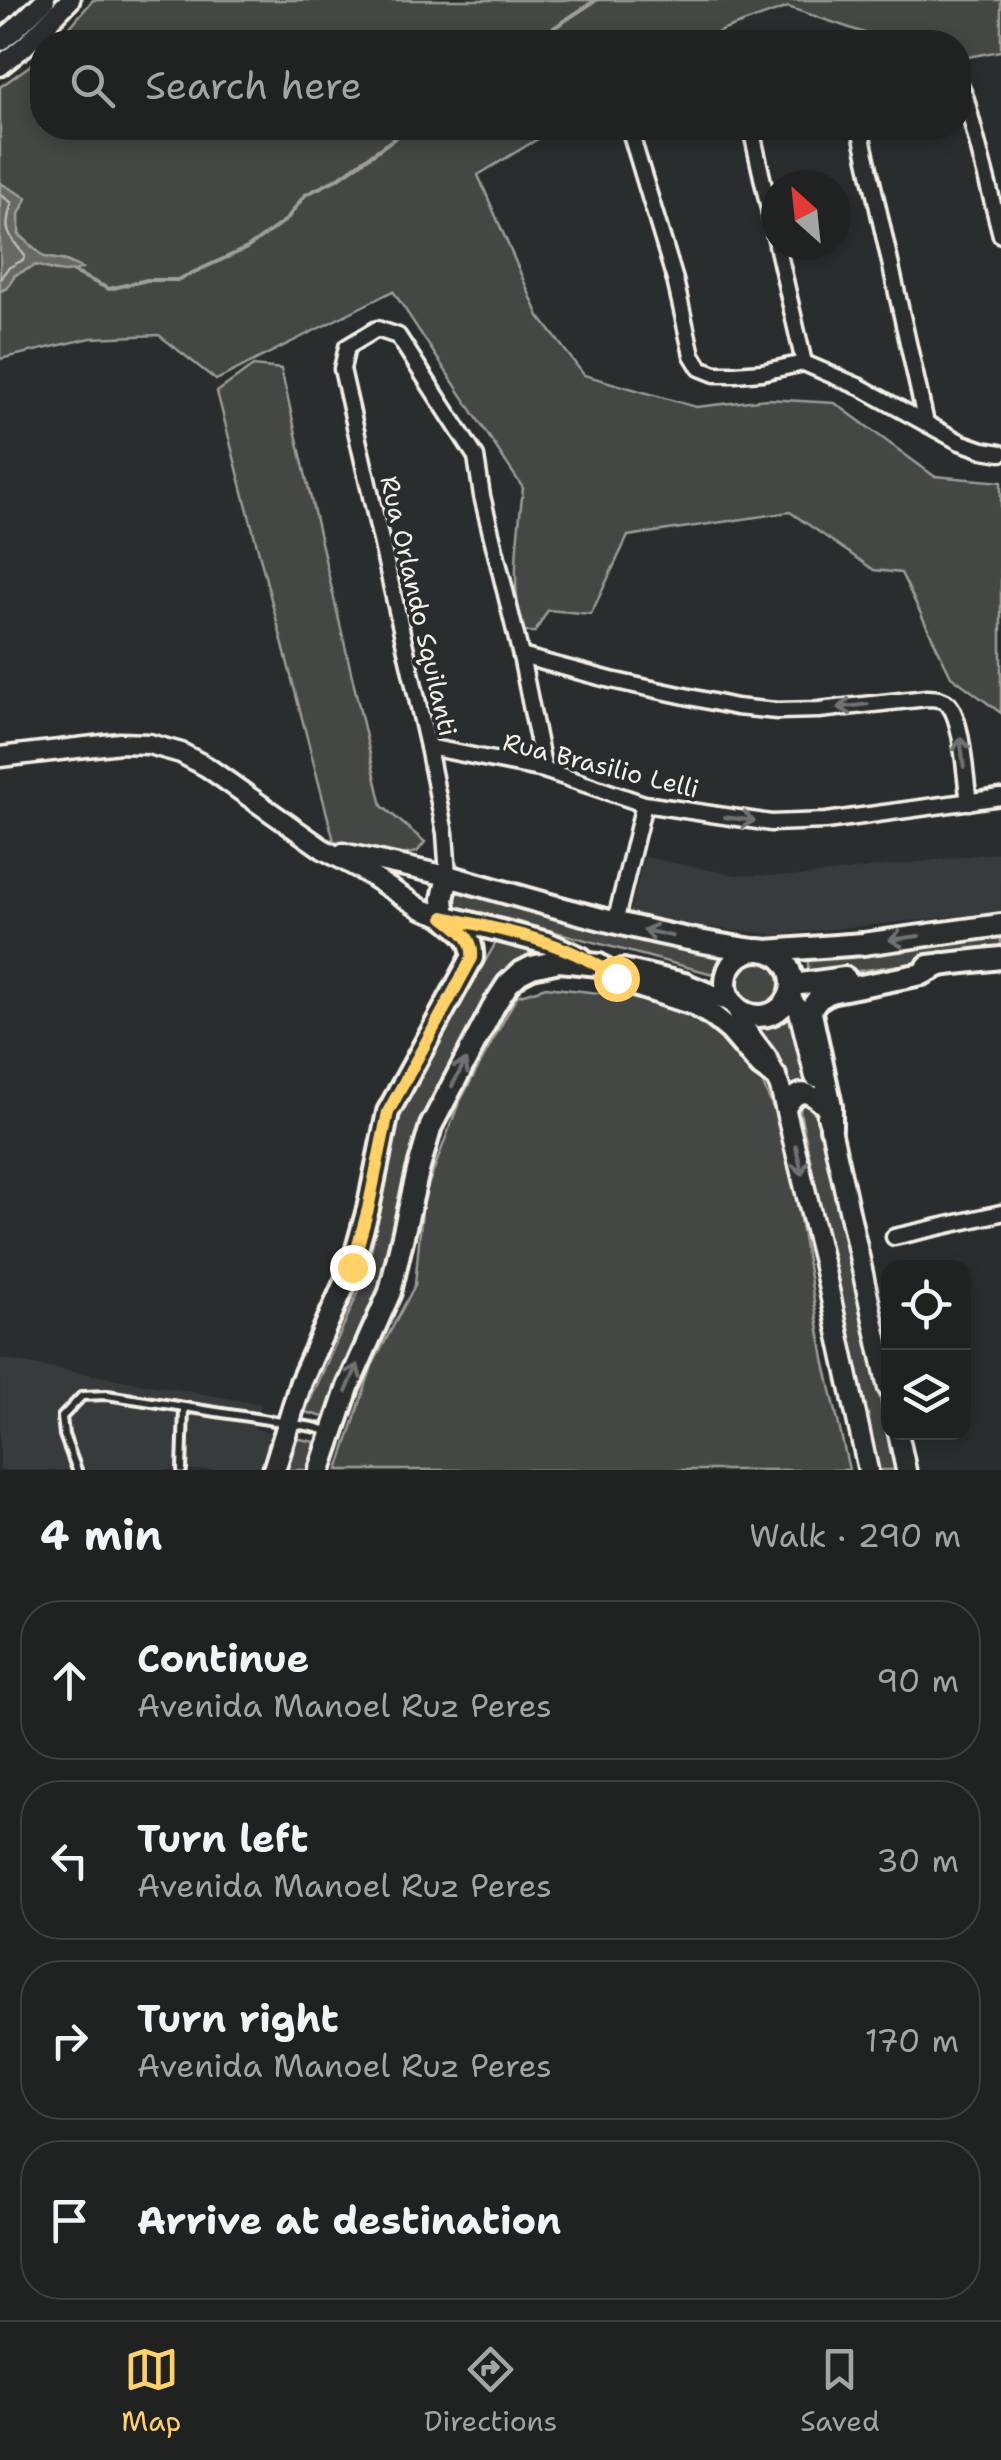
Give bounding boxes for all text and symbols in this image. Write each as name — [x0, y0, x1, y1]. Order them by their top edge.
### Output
search box — [30, 30, 971, 140]
icon: search — [65, 58, 120, 113]
text: Search here — [145, 60, 362, 111]
north arrow — [761, 170, 851, 260]
street label: Rua Orlando Squilanti — [372, 472, 466, 740]
one-way arrow — [837, 697, 869, 716]
street label: Rua Brasilio Lelli — [500, 724, 702, 806]
one-way arrow — [952, 736, 971, 768]
one-way arrow — [723, 810, 756, 829]
one-way arrow — [643, 923, 675, 941]
one-way arrow — [889, 929, 921, 948]
route start — [594, 956, 640, 1002]
one-way arrow — [450, 1058, 469, 1088]
one-way arrow — [791, 1143, 809, 1175]
route end — [330, 1245, 376, 1291]
map controls — [881, 1260, 971, 1440]
button: locate — [881, 1260, 971, 1350]
button: layers — [881, 1350, 971, 1440]
one-way arrow — [344, 1363, 362, 1394]
text: 4 min — [40, 1507, 162, 1563]
text: Walk · 290 m — [749, 1514, 961, 1557]
text: Continue — [137, 1633, 309, 1684]
icon: ahead — [42, 1653, 97, 1708]
text: 90 m — [876, 1659, 959, 1702]
text: Avenida Manoel Ruz Peres — [137, 1684, 552, 1727]
text: Turn left — [137, 1813, 309, 1864]
icon: left — [42, 1833, 97, 1888]
text: 30 m — [876, 1839, 959, 1882]
text: Avenida Manoel Ruz Peres — [137, 1864, 552, 1907]
text: Turn right — [137, 1993, 339, 2044]
icon: right — [42, 2013, 97, 2068]
text: 170 m — [865, 2019, 959, 2062]
text: Avenida Manoel Ruz Peres — [137, 2044, 552, 2087]
icon: arrive — [42, 2193, 97, 2248]
text: Arrive at destination — [137, 2195, 561, 2246]
tab: Map — [121, 2342, 181, 2440]
tab: Directions — [424, 2342, 557, 2440]
tab: Saved — [800, 2342, 880, 2440]

